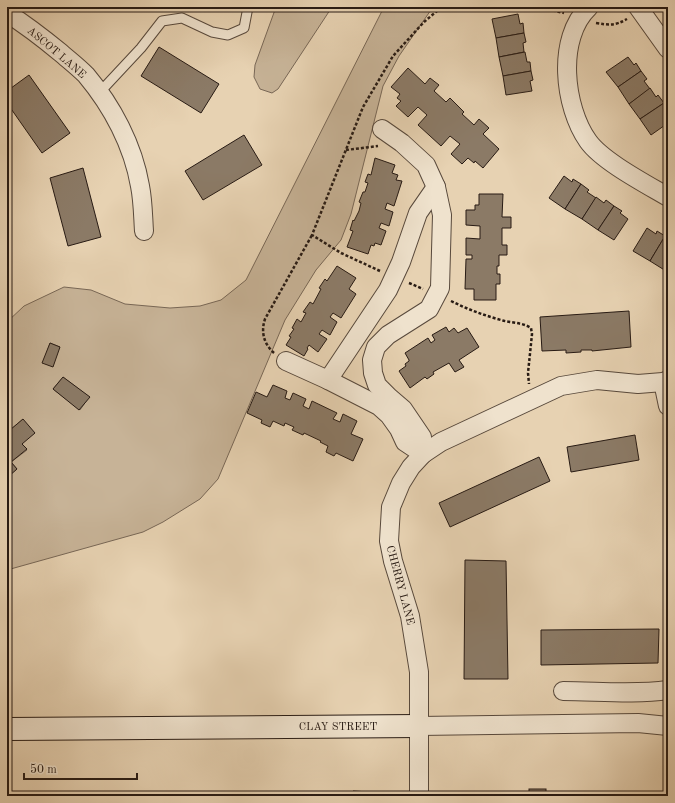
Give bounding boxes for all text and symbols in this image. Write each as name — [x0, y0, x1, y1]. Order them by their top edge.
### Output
street label: ASCOT LANE — [25, 25, 88, 81]
street label: CHERRY LANE — [384, 544, 415, 626]
street label: CLAY STREET — [299, 722, 377, 733]
scale bar — [24, 755, 137, 781]
text: 50 m — [30, 763, 57, 776]

